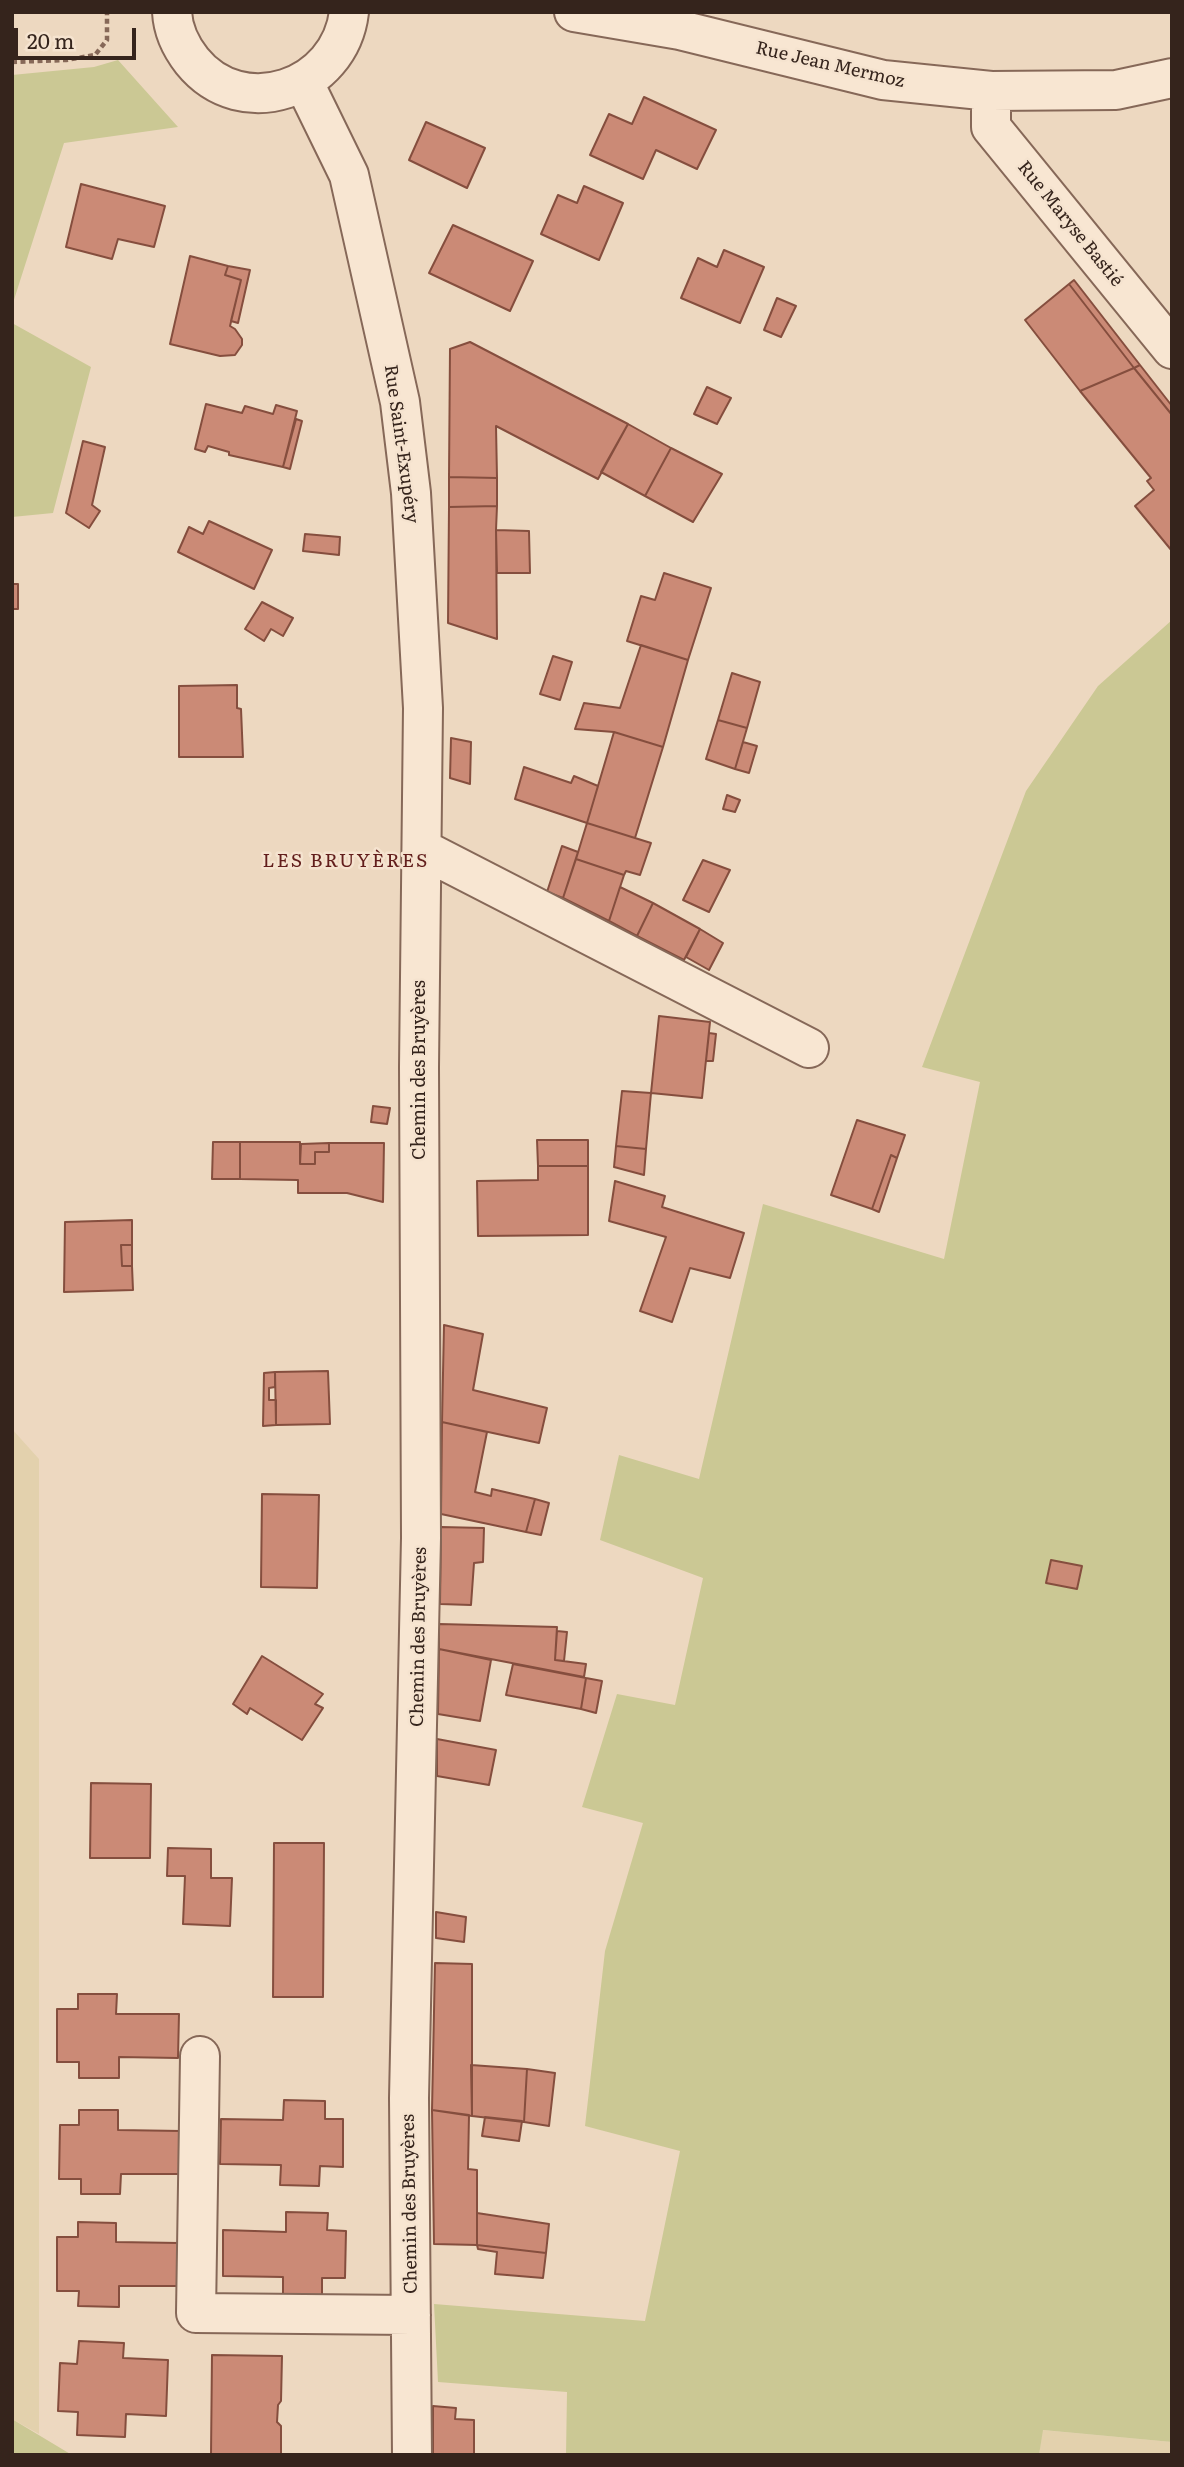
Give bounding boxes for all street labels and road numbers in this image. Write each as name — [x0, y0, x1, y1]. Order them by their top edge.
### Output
street label: Rue Jean Mermoz — [753, 37, 907, 93]
street label: Rue Maryse Bastié — [1013, 157, 1127, 291]
street label: Rue Saint-Exupéry — [379, 363, 423, 525]
street label: Chemin des Bruyères — [409, 980, 431, 1160]
street label: Chemin des Bruyères — [407, 1547, 431, 1727]
street label: Chemin des Bruyères — [398, 2114, 422, 2294]

